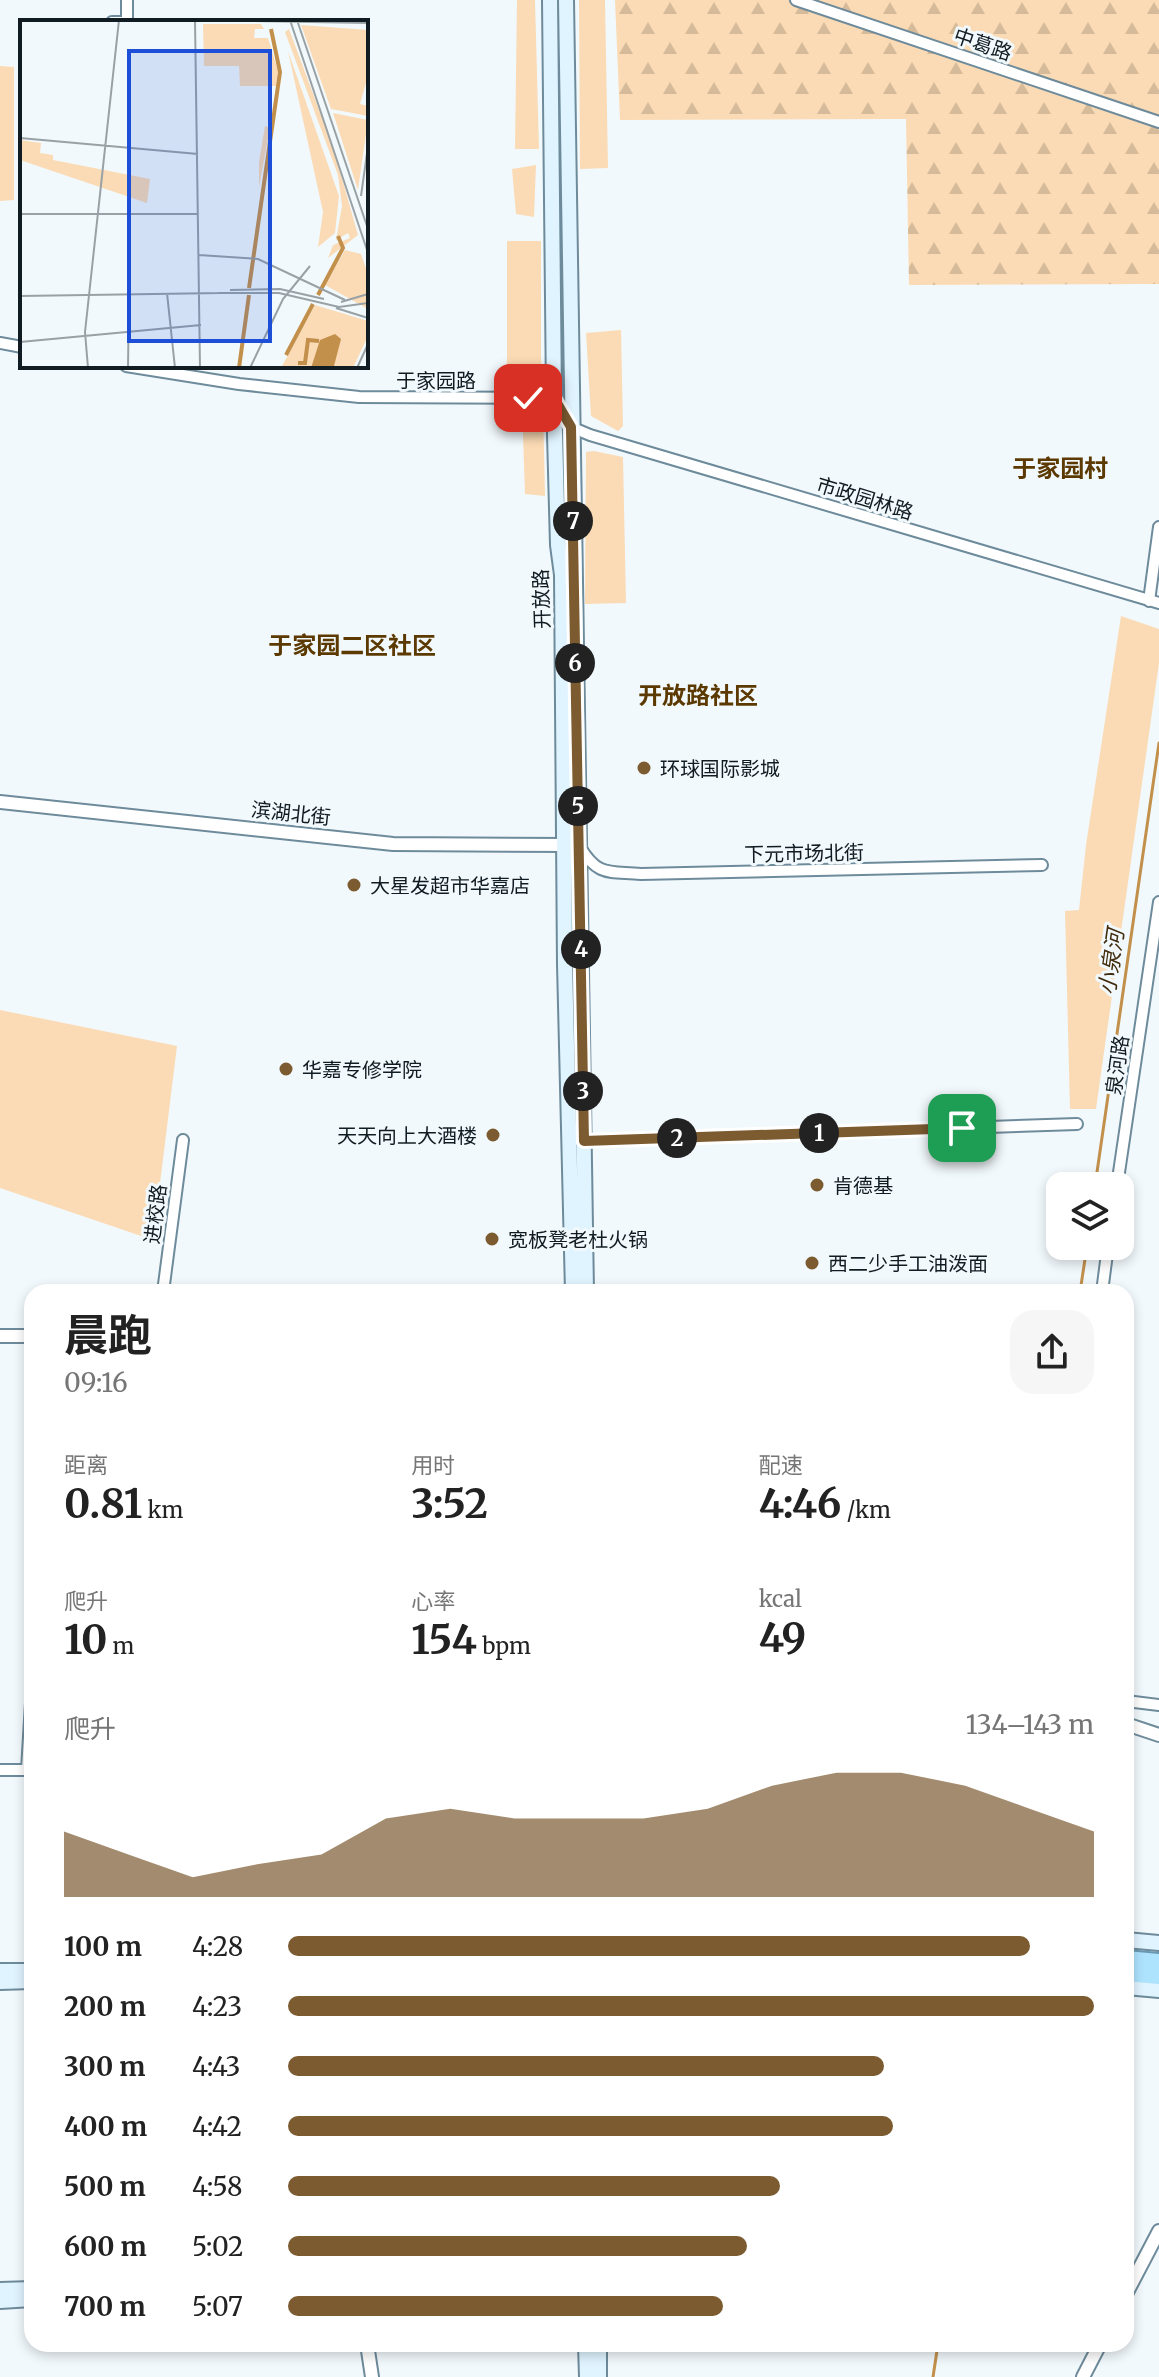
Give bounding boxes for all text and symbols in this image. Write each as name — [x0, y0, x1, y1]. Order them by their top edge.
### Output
inset map — [20, 20, 368, 368]
street label: 中葛路 — [951, 22, 1015, 66]
pin — [494, 364, 562, 432]
street label: 于家园路 — [396, 368, 476, 393]
icon: check — [506, 376, 550, 420]
district label: 于家园村 — [1012, 453, 1108, 484]
street label: 市政园林路 — [814, 471, 916, 525]
pin: 7 — [553, 501, 593, 541]
text: 7 — [566, 507, 580, 535]
street label: 开放路 — [527, 569, 555, 629]
district label: 于家园二区社区 — [268, 630, 436, 661]
pin: 6 — [555, 643, 595, 683]
text: 6 — [568, 649, 582, 677]
district label: 开放路社区 — [638, 680, 758, 711]
place label: 环球国际影城 — [660, 756, 780, 781]
marker: 环球国际影城 — [635, 759, 653, 777]
pin: 5 — [558, 786, 598, 826]
text: 5 — [572, 792, 584, 820]
street label: 滨湖北街 — [250, 796, 332, 830]
street label: 下元市场北街 — [744, 839, 864, 867]
place label: 大星发超市华嘉店 — [370, 873, 530, 898]
marker: 大星发超市华嘉店 — [345, 876, 363, 894]
water label: 小泉河 — [1093, 923, 1130, 997]
pin: 4 — [561, 929, 601, 969]
text: 4 — [574, 935, 588, 963]
street label: 泉河路 — [1100, 1034, 1134, 1096]
place label: 华嘉专修学院 — [302, 1057, 422, 1082]
marker: 华嘉专修学院 — [277, 1060, 295, 1078]
pin: 3 — [563, 1071, 603, 1111]
text: 3 — [577, 1077, 589, 1105]
pin — [928, 1094, 996, 1162]
icon: arrive — [940, 1106, 984, 1150]
pin: 1 — [799, 1113, 839, 1153]
pin: 2 — [657, 1118, 697, 1158]
text: 1 — [814, 1119, 824, 1147]
place label: 天天向上大酒楼 — [337, 1123, 477, 1148]
text: 2 — [671, 1124, 683, 1152]
marker: 天天向上大酒楼 — [484, 1126, 502, 1144]
map controls — [1046, 1172, 1134, 1260]
button: layers — [1046, 1172, 1134, 1260]
place label: 肯德基 — [833, 1173, 893, 1198]
marker: 肯德基 — [808, 1176, 826, 1194]
street label: 进校路 — [139, 1183, 171, 1245]
place label: 宽板凳老杜火锅 — [508, 1227, 648, 1252]
marker: 宽板凳老杜火锅 — [483, 1230, 501, 1248]
place label: 西二少手工油泼面 — [828, 1251, 988, 1276]
marker: 西二少手工油泼面 — [803, 1254, 821, 1272]
text: 晨跑 — [64, 1308, 152, 1363]
button: share — [1010, 1310, 1094, 1394]
text: 09:16 — [64, 1366, 128, 1399]
text: 距离 — [64, 1451, 108, 1479]
text: 用时 — [411, 1451, 455, 1479]
text: 配速 — [759, 1451, 803, 1479]
text: 0.81 — [64, 1479, 142, 1529]
text: 3:52 — [411, 1479, 488, 1529]
text: 4:46 — [759, 1479, 841, 1529]
text: km — [142, 1496, 183, 1524]
text: /km — [841, 1496, 891, 1524]
text: kcal — [759, 1585, 802, 1613]
text: 爬升 — [64, 1587, 108, 1615]
text: 心率 — [411, 1587, 455, 1615]
text: 49 — [759, 1613, 806, 1663]
text: 10 — [64, 1615, 107, 1665]
text: 154 — [411, 1615, 477, 1665]
text: m — [107, 1632, 134, 1660]
text: bpm — [477, 1632, 531, 1660]
text: 134–143 m — [966, 1708, 1094, 1741]
text: 爬升 — [64, 1712, 116, 1745]
text: 100 m — [64, 1930, 142, 1963]
text: 4:28 — [192, 1930, 243, 1963]
text: 200 m — [64, 1990, 146, 2023]
text: 4:23 — [192, 1990, 242, 2023]
text: 300 m — [64, 2050, 145, 2083]
text: 4:43 — [192, 2050, 240, 2083]
text: 400 m — [64, 2110, 147, 2143]
text: 4:42 — [192, 2110, 242, 2143]
text: 500 m — [64, 2170, 146, 2203]
text: 4:58 — [192, 2170, 243, 2203]
text: 600 m — [64, 2230, 147, 2263]
text: 5:02 — [192, 2230, 243, 2263]
text: 700 m — [64, 2290, 146, 2323]
text: 5:07 — [192, 2290, 243, 2323]

